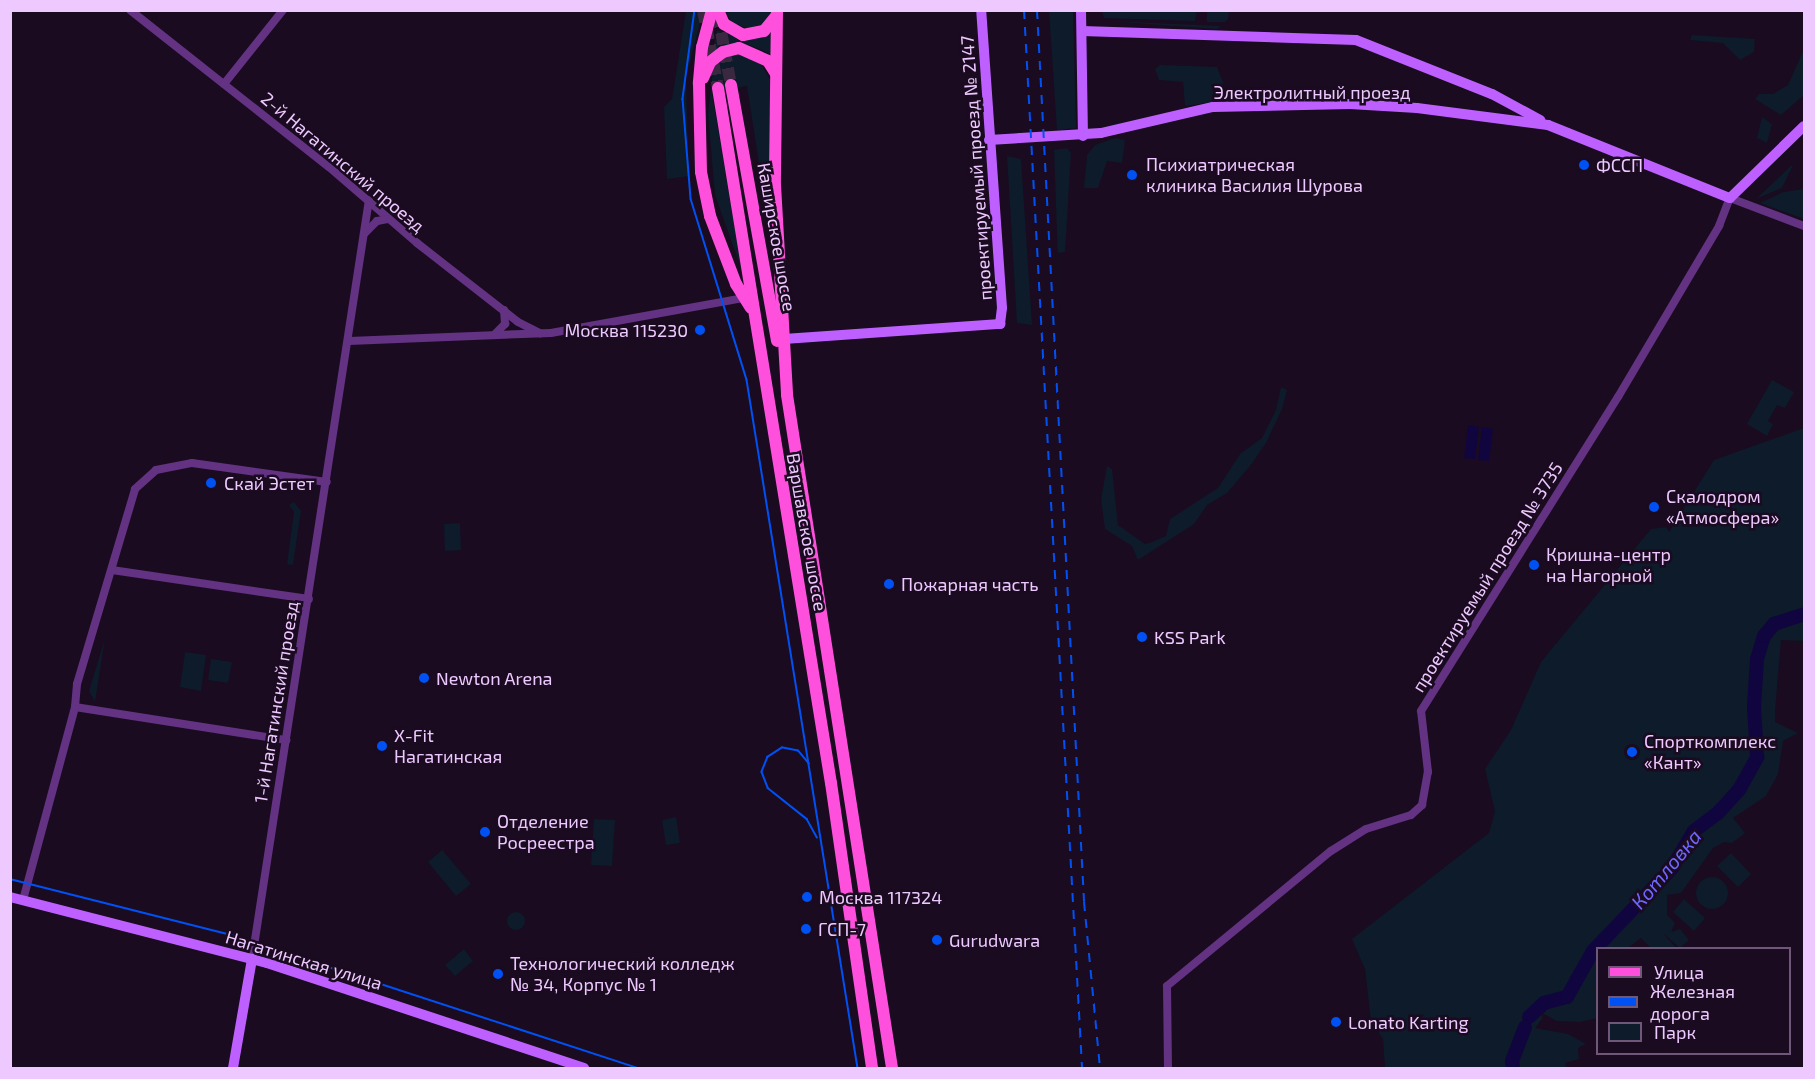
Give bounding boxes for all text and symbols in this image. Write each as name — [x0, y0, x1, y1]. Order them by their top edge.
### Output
street label: проектируемый проезд № 2147 — [956, 35, 996, 301]
street label: Электролитный проезд — [1214, 81, 1410, 103]
street label: 2-й Нагатинский проезд — [257, 87, 429, 237]
place label: Психиатрическая клиника Василия Шурова — [1146, 154, 1363, 196]
place label: ФССП — [1596, 154, 1643, 176]
marker: ФССП — [1577, 158, 1591, 172]
street label: Каширское шоссе — [753, 161, 801, 313]
marker: Психиатрическая клиника Василия Шурова — [1123, 166, 1141, 184]
place label: Москва 115230 — [565, 319, 688, 341]
marker: Москва 115230 — [693, 323, 707, 337]
street label: Варшавское шоссе — [782, 451, 832, 613]
street label: проектируемый проезд № 3735 — [1407, 458, 1567, 696]
place label: Скай Эстет — [224, 472, 314, 494]
marker: Скай Эстет — [202, 474, 220, 492]
place label: Скалодром «Атмосфера» — [1666, 486, 1779, 528]
marker: Скалодром «Атмосфера» — [1647, 500, 1661, 514]
place label: Кришна-центр на Нагорной — [1546, 544, 1671, 586]
marker: Кришна-центр на Нагорной — [1527, 558, 1541, 572]
place label: Пожарная часть — [901, 573, 1039, 595]
marker: Пожарная часть — [882, 577, 896, 591]
street label: 1-й Нагатинский проезд — [249, 600, 303, 804]
place label: KSS Park — [1154, 626, 1226, 648]
marker: KSS Park — [1135, 630, 1149, 644]
place label: Newton Arena — [436, 667, 553, 689]
marker: Newton Arena — [417, 671, 431, 685]
place label: X-Fit Нагатинская — [394, 725, 502, 768]
place label: Спорткомплекс «Кант» — [1644, 731, 1776, 774]
marker: X-Fit Нагатинская — [375, 739, 389, 753]
marker: Спорткомплекс «Кант» — [1625, 745, 1639, 759]
place label: Отделение Росреестра — [497, 811, 595, 854]
water label: Котловка — [1626, 824, 1706, 914]
marker: Отделение Росреестра — [478, 825, 492, 839]
place label: Москва 117324 — [819, 886, 942, 908]
marker: Москва 117324 — [800, 890, 814, 904]
place label: ГСП-7 — [818, 918, 866, 940]
marker: ГСП-7 — [799, 922, 813, 936]
street label: Нагатинская улица — [223, 926, 385, 994]
place label: Gurudwara — [949, 929, 1040, 951]
marker: Gurudwara — [930, 933, 944, 947]
legend — [1596, 947, 1791, 1055]
place label: Технологический колледж № 34, Корпус № 1 — [510, 953, 735, 996]
text: Улица — [1654, 961, 1704, 983]
marker: Технологический колледж № 34, Корпус № 1 — [491, 967, 505, 981]
text: Железная дорога — [1650, 980, 1735, 1024]
place label: Lonato Karting — [1348, 1011, 1468, 1033]
marker: Lonato Karting — [1329, 1015, 1343, 1029]
text: Парк — [1654, 1021, 1696, 1043]

